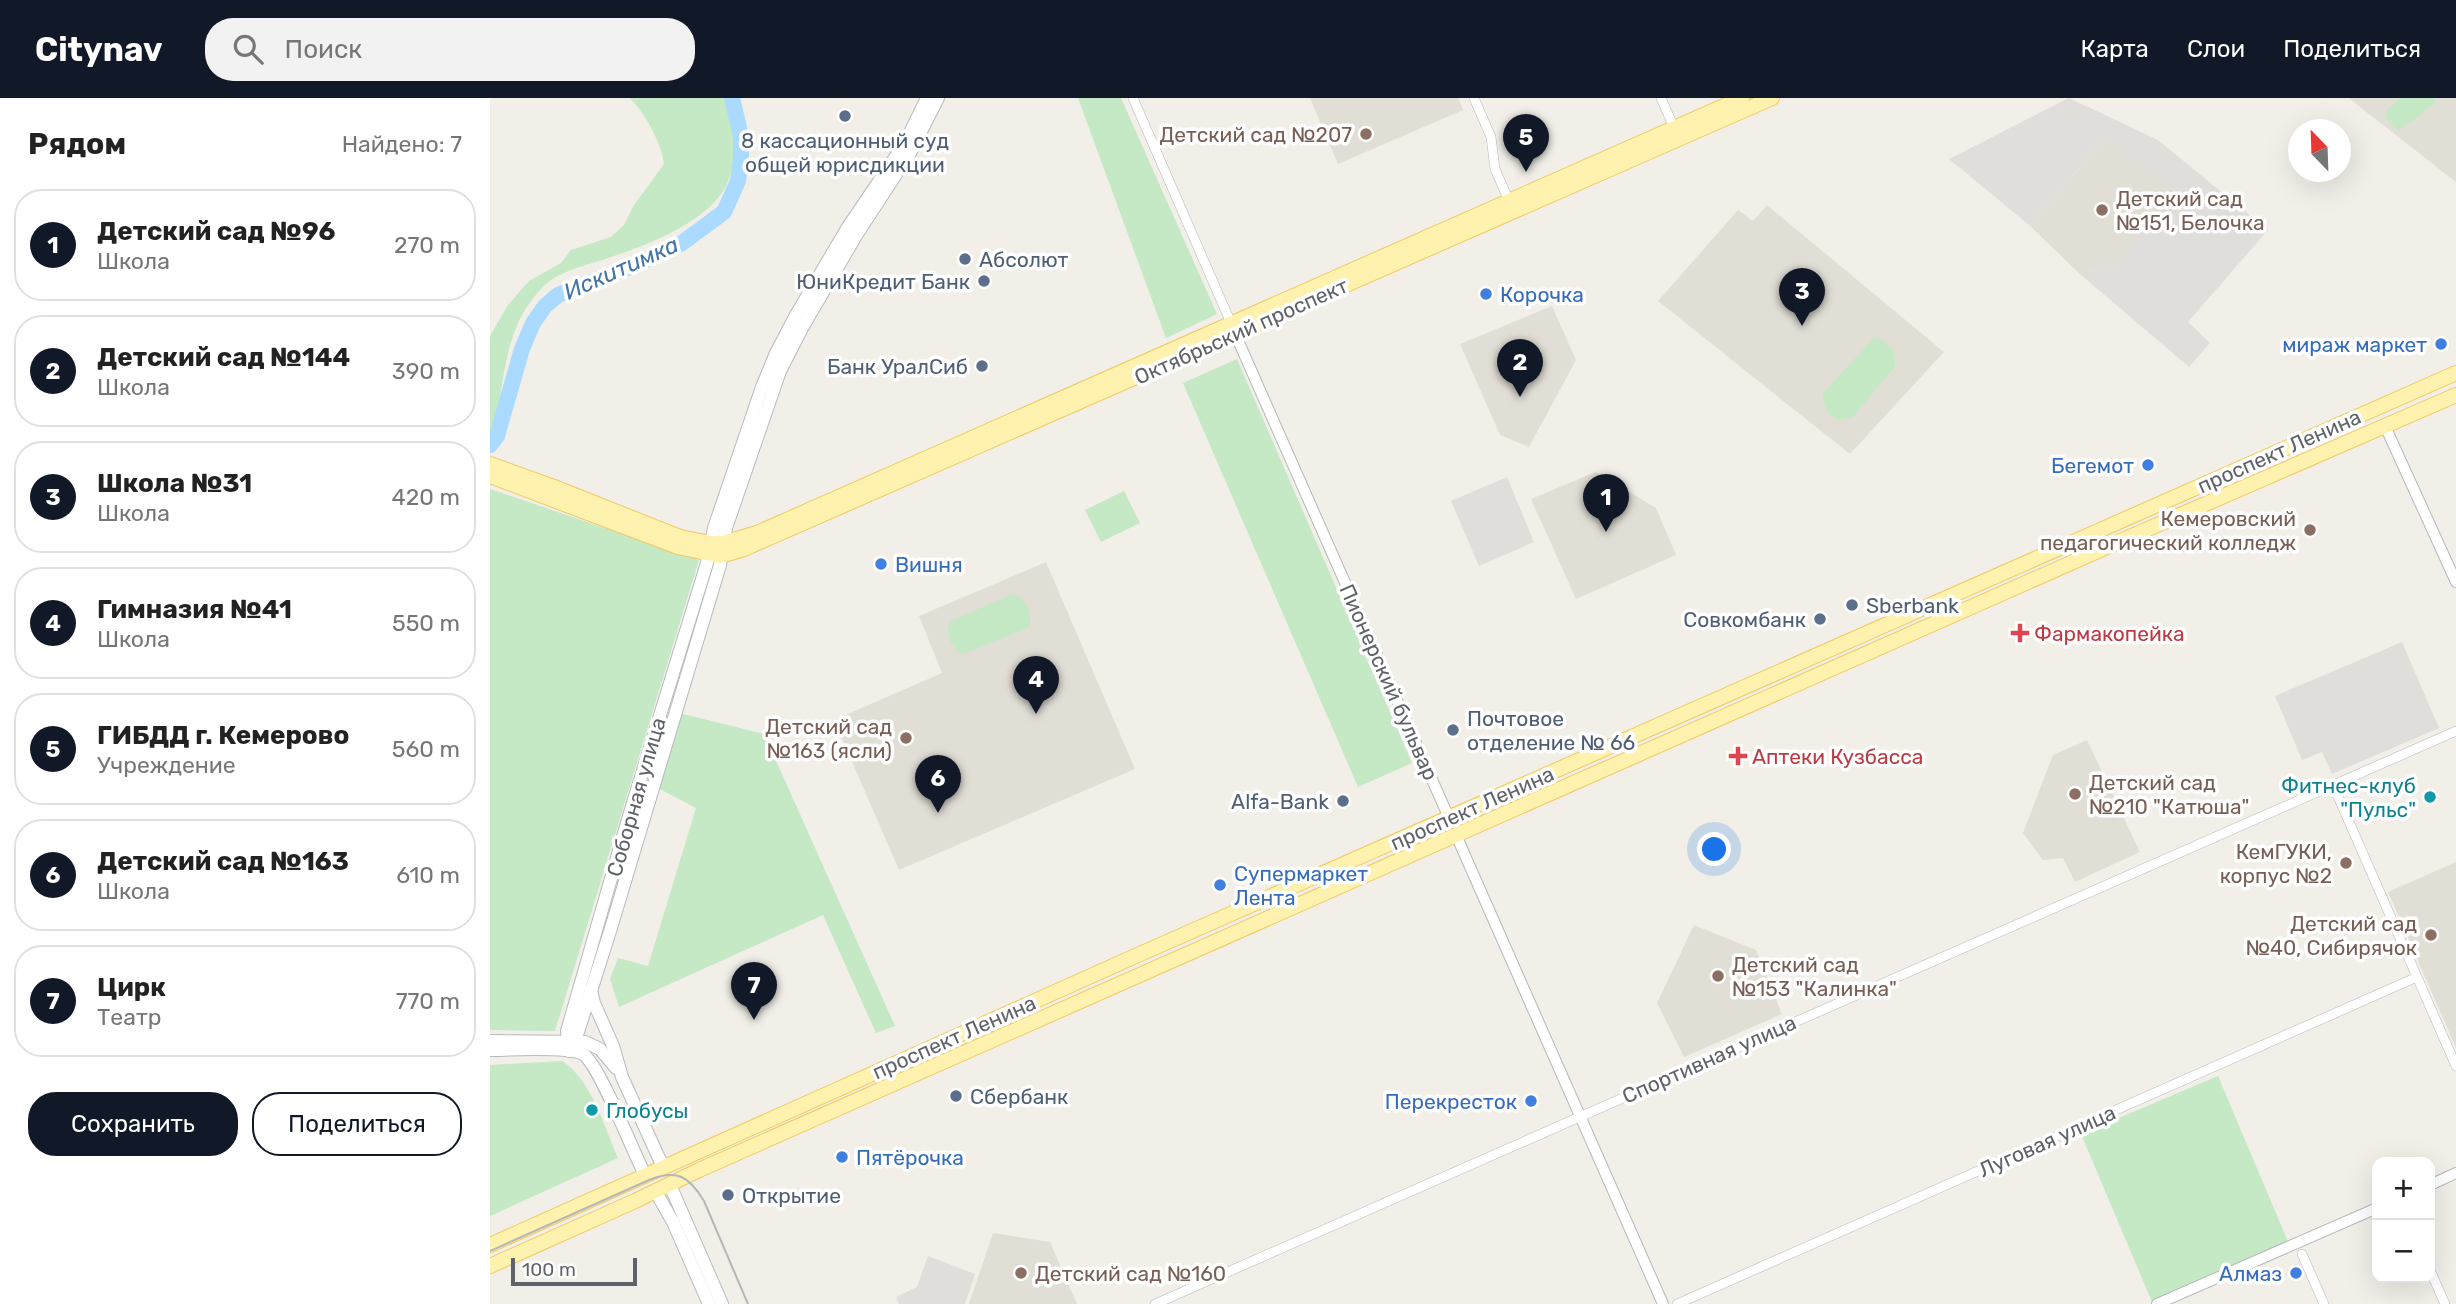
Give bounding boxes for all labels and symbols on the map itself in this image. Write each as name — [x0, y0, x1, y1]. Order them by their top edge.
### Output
marker: 8 кассационный суд общей юрисдикции — [837, 108, 853, 124]
pin: 5 — [1503, 114, 1549, 172]
north arrow — [2288, 119, 2351, 182]
place label: Детский сад №207 — [1159, 122, 1352, 147]
marker: Детский сад №207 — [1358, 126, 1374, 142]
place label: 8 кассационный суд общей юрисдикции — [741, 128, 949, 177]
place label: Детский сад №151, Белочка — [2116, 186, 2265, 235]
marker: Детский сад №151, Белочка — [2094, 202, 2110, 218]
water label: Искитимка — [559, 230, 683, 306]
place label: Абсолют — [979, 247, 1069, 272]
marker: Абсолют — [957, 251, 973, 267]
pin: 3 — [1779, 268, 1825, 326]
place label: ЮниКредит Банк — [796, 269, 970, 294]
street label: Октябрьский проспект — [1130, 272, 1352, 389]
marker: ЮниКредит Банк — [976, 273, 992, 289]
place label: Корочка — [1500, 282, 1584, 307]
marker: Корочка — [1478, 286, 1494, 302]
place label: мираж маркет — [2282, 332, 2427, 357]
marker: мираж маркет — [2433, 336, 2449, 352]
pin: 2 — [1497, 339, 1543, 397]
place label: Банк УралСиб — [827, 354, 968, 379]
marker: Банк УралСиб — [974, 358, 990, 374]
street label: проспект Ленина — [2193, 404, 2365, 498]
place label: Бегемот — [2051, 453, 2134, 478]
marker: Бегемот — [2140, 457, 2156, 473]
pin: 1 — [1583, 474, 1629, 532]
place label: Кемеровский педагогический колледж — [2040, 506, 2296, 555]
marker: Кемеровский педагогический колледж — [2302, 522, 2318, 538]
place label: Вишня — [895, 552, 963, 577]
marker: Вишня — [873, 556, 889, 572]
street label: Пионерский бульвар — [1334, 580, 1444, 784]
place label: Sberbank — [1866, 593, 1959, 618]
marker: Sberbank — [1844, 597, 1860, 613]
place label: Совкомбанк — [1683, 607, 1806, 632]
marker: Совкомбанк — [1812, 611, 1828, 627]
place label: Фармакопейка — [2034, 621, 2185, 646]
marker: Фармакопейка — [2012, 625, 2028, 641]
pin: 4 — [1013, 656, 1059, 714]
place label: Почтовое отделение № 66 — [1467, 706, 1635, 755]
place label: Детский сад №163 (ясли) — [765, 714, 892, 763]
street label: Соборная улица — [601, 715, 671, 879]
marker: Почтовое отделение № 66 — [1445, 722, 1461, 738]
marker: Детский сад №163 (ясли) — [898, 730, 914, 746]
place label: Аптеки Кузбасса — [1752, 744, 1923, 769]
marker: Аптеки Кузбасса — [1730, 748, 1746, 764]
pin: 6 — [915, 755, 961, 813]
street label: проспект Ленина — [1386, 761, 1558, 855]
place label: Детский сад №210 "Катюша" — [2089, 770, 2249, 819]
place label: Фитнес-клуб "Пульс" — [2281, 773, 2416, 822]
marker: Детский сад №210 "Катюша" — [2067, 786, 2083, 802]
place label: Alfa-Bank — [1231, 789, 1329, 814]
marker: Фитнес-клуб "Пульс" — [2422, 789, 2438, 805]
marker: Alfa-Bank — [1335, 793, 1351, 809]
your location — [1697, 832, 1731, 866]
place label: КемГУКИ, корпус №2 — [2220, 839, 2332, 888]
marker: КемГУКИ, корпус №2 — [2338, 855, 2354, 871]
place label: Супермаркет Лента — [1234, 861, 1368, 910]
marker: Супермаркет Лента — [1212, 877, 1228, 893]
place label: Детский сад №40, Сибирячок — [2246, 911, 2417, 960]
marker: Детский сад №40, Сибирячок — [2423, 927, 2439, 943]
place label: Детский сад №153 "Калинка" — [1732, 952, 1897, 1001]
pin: 7 — [731, 962, 777, 1020]
marker: Детский сад №153 "Калинка" — [1710, 968, 1726, 984]
street label: проспект Ленина — [868, 990, 1040, 1084]
street label: Спортивная улица — [1618, 1009, 1800, 1109]
place label: Сбербанк — [970, 1084, 1068, 1109]
marker: Сбербанк — [948, 1088, 964, 1104]
place label: Перекресток — [1385, 1089, 1517, 1114]
marker: Перекресток — [1523, 1093, 1539, 1109]
place label: Глобусы — [606, 1098, 689, 1123]
street label: Луговая улица — [1975, 1100, 2119, 1182]
marker: Глобусы — [584, 1102, 600, 1118]
place label: Пятёрочка — [856, 1145, 964, 1170]
marker: Пятёрочка — [834, 1149, 850, 1165]
place label: Открытие — [742, 1183, 841, 1208]
marker: Открытие — [720, 1187, 736, 1203]
scale bar — [511, 1255, 637, 1287]
place label: Детский сад №160 — [1035, 1261, 1226, 1286]
place label: Алмаз — [2219, 1261, 2282, 1286]
marker: Детский сад №160 — [1013, 1265, 1029, 1281]
marker: Алмаз — [2288, 1265, 2304, 1281]

